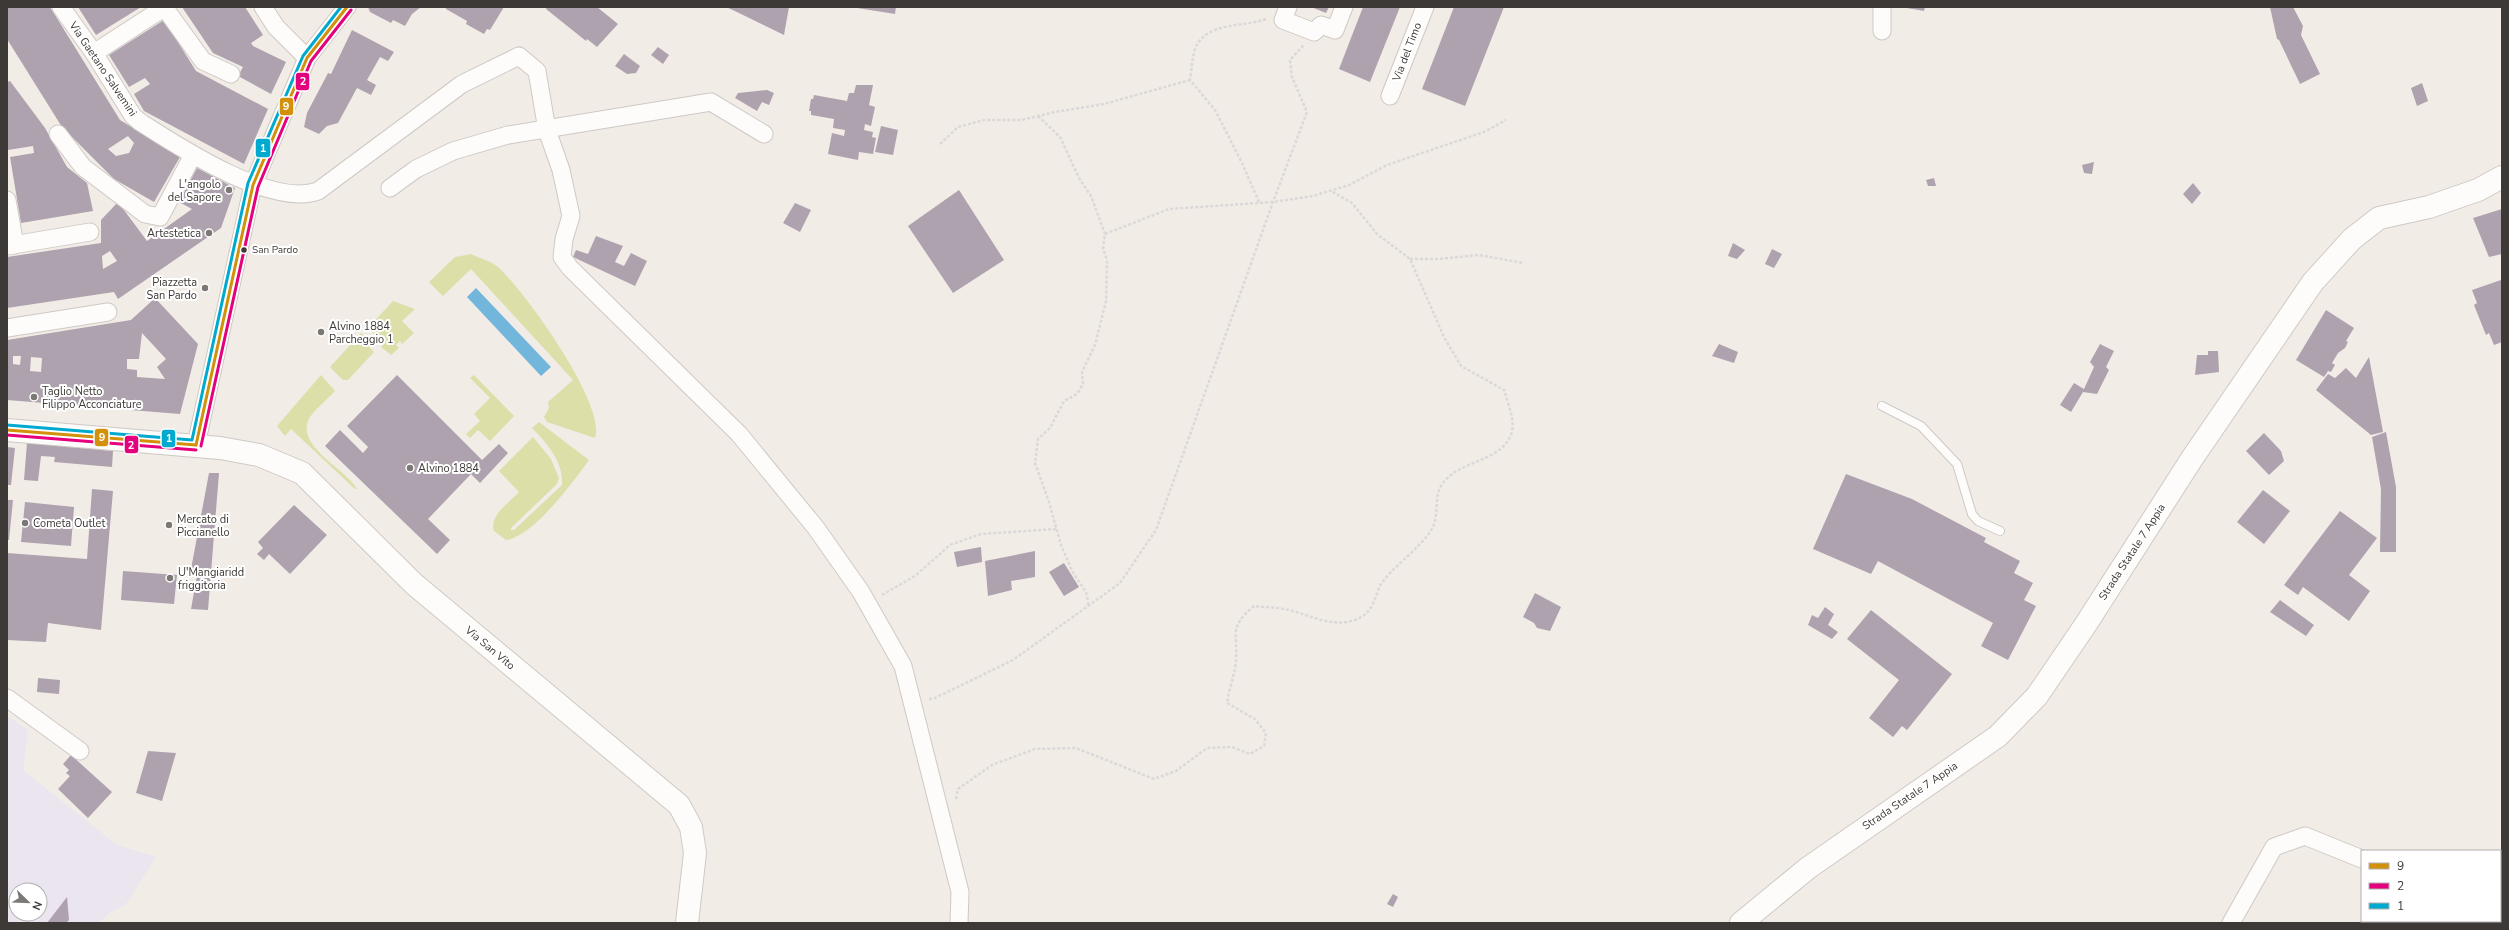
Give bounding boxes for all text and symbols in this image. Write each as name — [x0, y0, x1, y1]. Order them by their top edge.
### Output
street label: Via Gaetano Salvemini — [65, 18, 140, 119]
street label: Via del Timo — [1389, 20, 1425, 84]
line badge: 2 — [295, 72, 310, 91]
text: 2 — [300, 74, 307, 89]
line badge: 9 — [279, 97, 294, 116]
text: 9 — [283, 99, 290, 114]
line badge: 1 — [255, 138, 271, 158]
text: 1 — [260, 141, 266, 156]
place label: L'angolo del Sapore — [168, 177, 221, 205]
marker: L'angolo del Sapore — [224, 185, 234, 195]
place label: Artestetica — [147, 226, 201, 241]
marker: Artestetica — [204, 228, 214, 238]
place label: San Pardo — [252, 243, 298, 257]
marker: San Pardo — [239, 245, 249, 255]
place label: Piazzetta San Pardo — [146, 275, 197, 303]
marker: Piazzetta San Pardo — [200, 283, 210, 293]
place label: Alvino 1884 Parcheggio 1 — [329, 319, 394, 347]
marker: Alvino 1884 Parcheggio 1 — [316, 327, 326, 337]
place label: Taglio Netto Filippo Acconciature — [42, 384, 142, 412]
marker: Taglio Netto Filippo Acconciature — [29, 392, 39, 402]
line badge: 9 — [94, 428, 109, 447]
line badge: 1 — [161, 429, 176, 448]
text: 9 — [99, 430, 106, 445]
text: 1 — [166, 431, 172, 446]
line badge: 2 — [124, 435, 139, 454]
text: 2 — [128, 438, 135, 453]
place label: Alvino 1884 — [418, 461, 479, 476]
marker: Alvino 1884 — [405, 463, 415, 473]
street label: Strada Statale 7 Appia — [2095, 501, 2169, 603]
place label: Mercato di Piccianello — [177, 512, 230, 540]
place label: Cometa Outlet — [33, 516, 105, 531]
marker: Cometa Outlet — [20, 518, 30, 528]
marker: Mercato di Piccianello — [164, 520, 174, 530]
place label: U'Mangiaridd friggitoria — [178, 565, 244, 593]
marker: U'Mangiaridd friggitoria — [165, 573, 175, 583]
street label: Via San Vito — [461, 622, 518, 673]
street label: Strada Statale 7 Appia — [1859, 758, 1961, 834]
legend — [2361, 850, 2501, 922]
text: 9 — [2397, 858, 2404, 874]
text: 2 — [2397, 878, 2404, 894]
north arrow — [8, 882, 48, 922]
text: 1 — [2397, 898, 2404, 914]
text: N — [28, 899, 45, 912]

